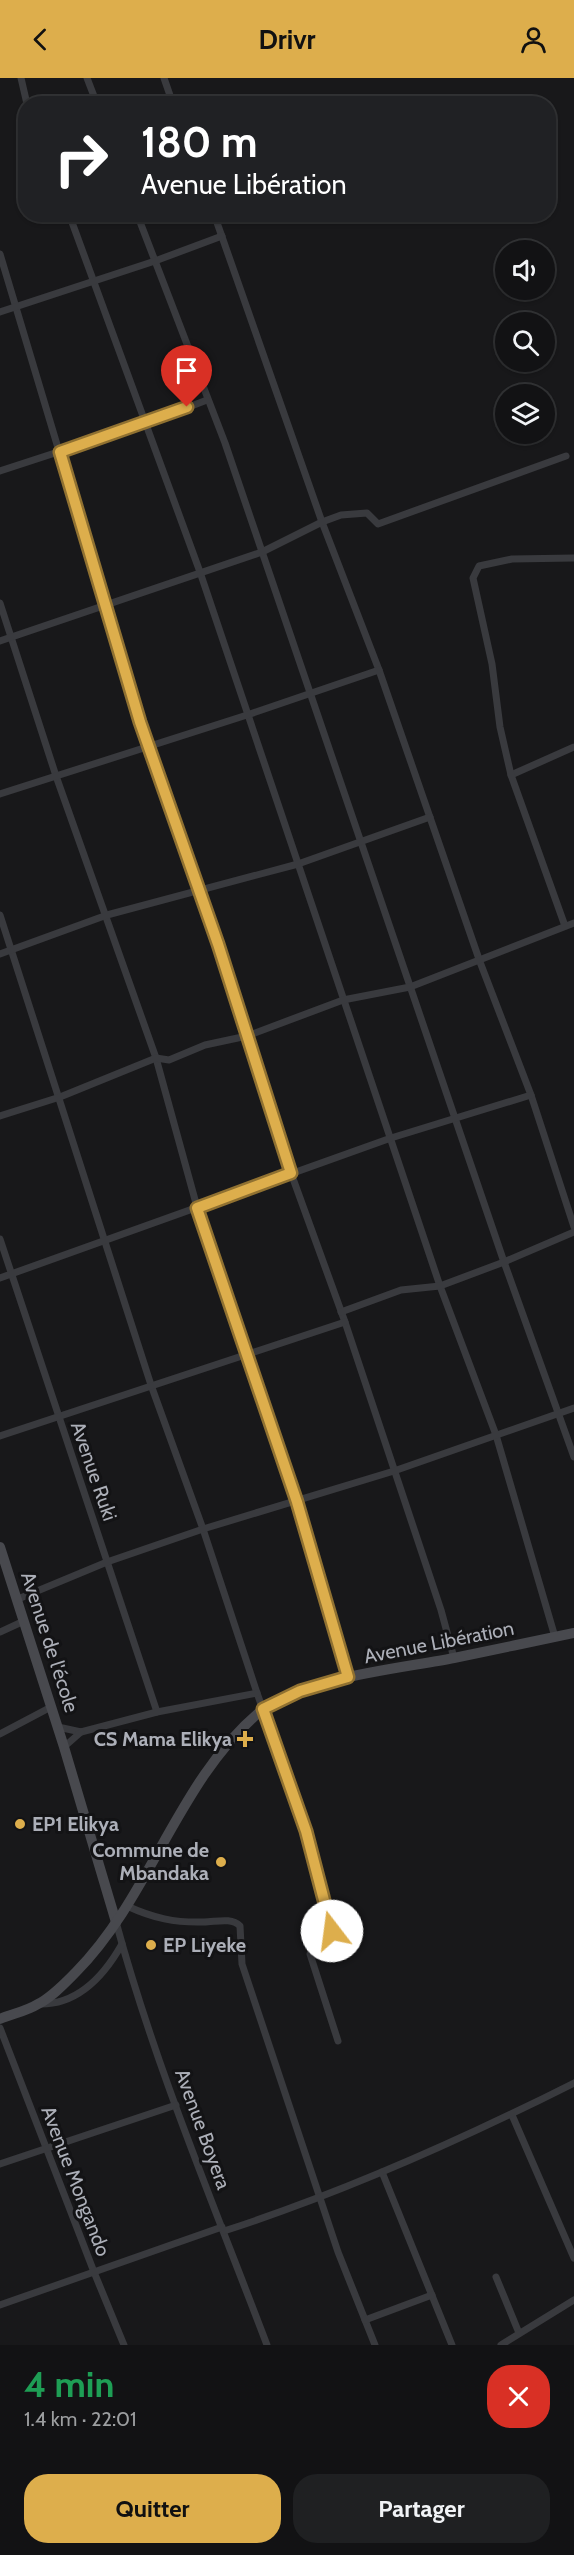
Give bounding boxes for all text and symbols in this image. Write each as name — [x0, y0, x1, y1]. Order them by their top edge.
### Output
icon: back — [24, 23, 57, 56]
text: Drivr — [259, 23, 315, 56]
icon: person — [517, 23, 550, 56]
text: 180 m — [141, 116, 257, 168]
icon: right — [42, 120, 120, 198]
text: Avenue Libération — [141, 168, 347, 201]
map controls — [495, 240, 555, 444]
button: sound — [495, 240, 555, 300]
button: search — [495, 312, 555, 372]
pin — [161, 345, 212, 407]
icon: arrive — [170, 354, 203, 387]
button: layers — [495, 384, 555, 444]
street label: Avenue Ruki — [66, 1418, 122, 1524]
street label: Avenue de l'école — [16, 1569, 84, 1715]
street label: Avenue Libération — [362, 1616, 516, 1668]
place label: CS Mama Elikya — [94, 1727, 232, 1751]
marker: CS Mama Elikya — [236, 1730, 254, 1748]
place label: EP1 Elikya — [32, 1812, 119, 1836]
marker: EP1 Elikya — [13, 1817, 27, 1831]
place label: Commune de Mbandaka — [92, 1838, 209, 1885]
marker: Commune de Mbandaka — [214, 1855, 228, 1869]
position arrow — [300, 1899, 364, 1963]
place label: EP Liyeke — [163, 1933, 246, 1957]
marker: EP Liyeke — [144, 1938, 158, 1952]
street label: Avenue Boyera — [170, 2065, 236, 2193]
street label: Avenue Mongando — [36, 2103, 116, 2259]
text: 4 min — [24, 2362, 114, 2406]
button: close — [487, 2365, 550, 2428]
text: 1.4 km · 22:01 — [24, 2407, 137, 2431]
button: Quitter — [24, 2474, 281, 2543]
button: Partager — [293, 2474, 550, 2543]

